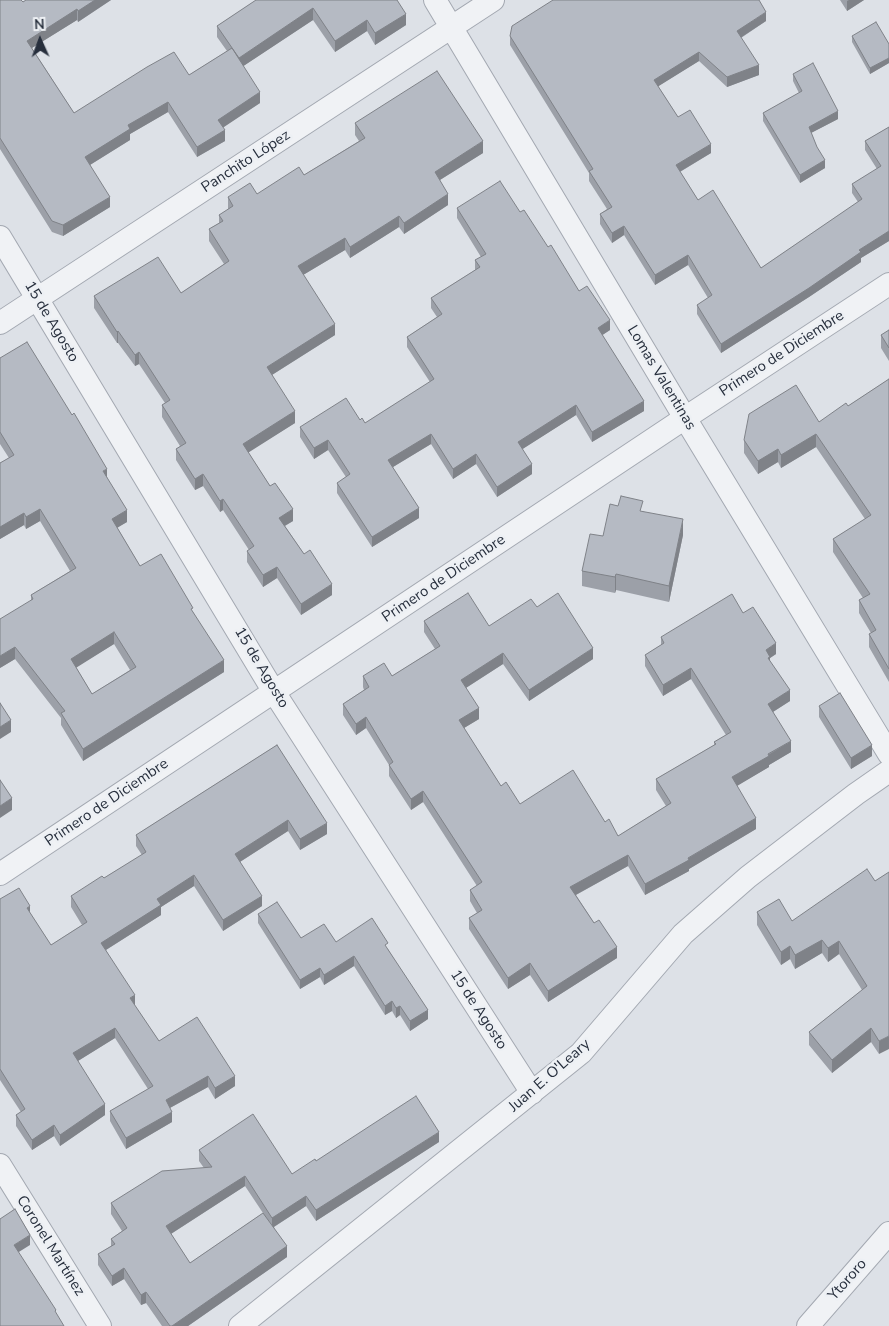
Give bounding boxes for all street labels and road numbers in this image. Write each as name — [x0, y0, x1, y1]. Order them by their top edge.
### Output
street label: Panchito López — [198, 127, 294, 197]
street label: 15 de Agosto — [20, 278, 82, 366]
street label: Primero de Diciembre — [716, 307, 848, 401]
street label: Lomas Valentinas — [623, 322, 699, 434]
street label: Primero de Diciembre — [379, 531, 509, 627]
street label: 15 de Agosto — [230, 624, 292, 712]
street label: Primero de Diciembre — [42, 755, 172, 851]
street label: 15 de Agosto — [446, 967, 510, 1053]
street label: Juan E. O'Leary — [506, 1036, 594, 1116]
street label: Coronel Martínez — [12, 1192, 88, 1300]
street label: Ytororo — [825, 1256, 871, 1304]

